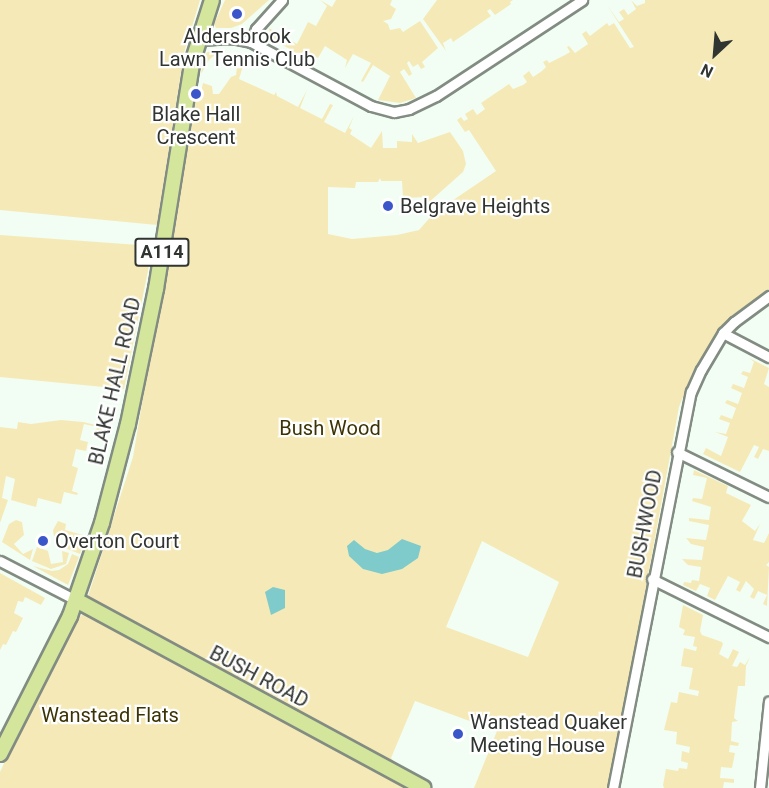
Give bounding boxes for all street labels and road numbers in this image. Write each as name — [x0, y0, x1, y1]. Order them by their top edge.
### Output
road number: A114 — [134, 237, 190, 267]
street label: BLAKE HALL ROAD — [84, 295, 146, 467]
street label: BUSHWOOD — [623, 468, 667, 580]
street label: BUSH ROAD — [205, 641, 313, 713]

